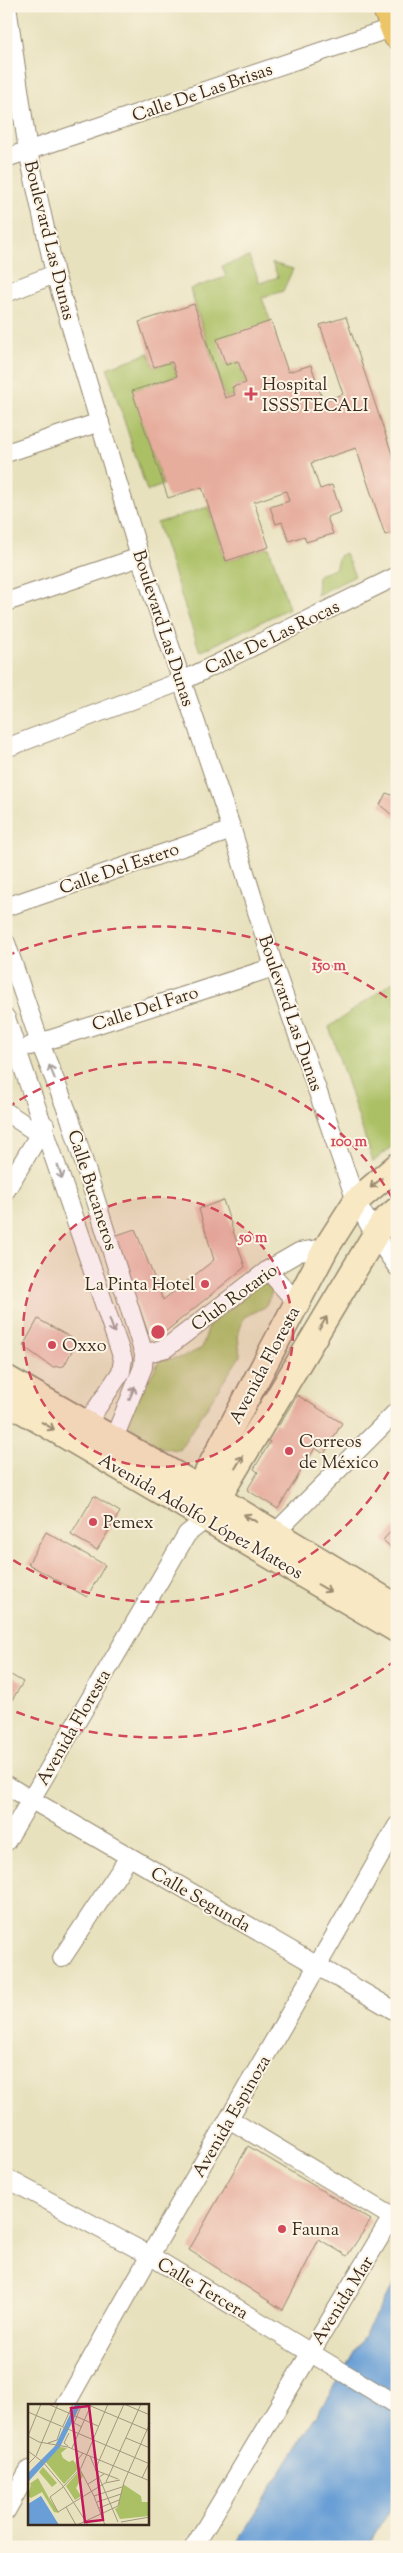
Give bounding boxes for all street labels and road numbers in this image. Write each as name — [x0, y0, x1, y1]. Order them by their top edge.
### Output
street label: Calle De Las Brisas — [129, 58, 276, 130]
street label: Boulevard Las Dunas — [16, 158, 80, 323]
street label: Boulevard Las Dunas — [124, 547, 200, 710]
street label: Calle De Las Rocas — [201, 595, 345, 683]
street label: Calle Del Estero — [56, 837, 183, 903]
street label: Boulevard Las Dunas — [250, 932, 328, 1095]
street label: Calle Del Faro — [89, 980, 202, 1039]
street label: Calle Bucaneros — [59, 1127, 123, 1254]
street label: Club Rotario — [187, 1258, 284, 1339]
street label: Avenida Floresta — [224, 1302, 308, 1430]
street label: Avenida Adolfo López Mateos — [93, 1448, 307, 1587]
street label: Avenida Floresta — [31, 1665, 119, 1791]
street label: Calle Segunda — [145, 1862, 255, 1940]
street label: Avenida Espinoza — [187, 2051, 278, 2183]
street label: Avenida Mar — [306, 2251, 381, 2350]
street label: Calle Tercera — [151, 2252, 253, 2327]

